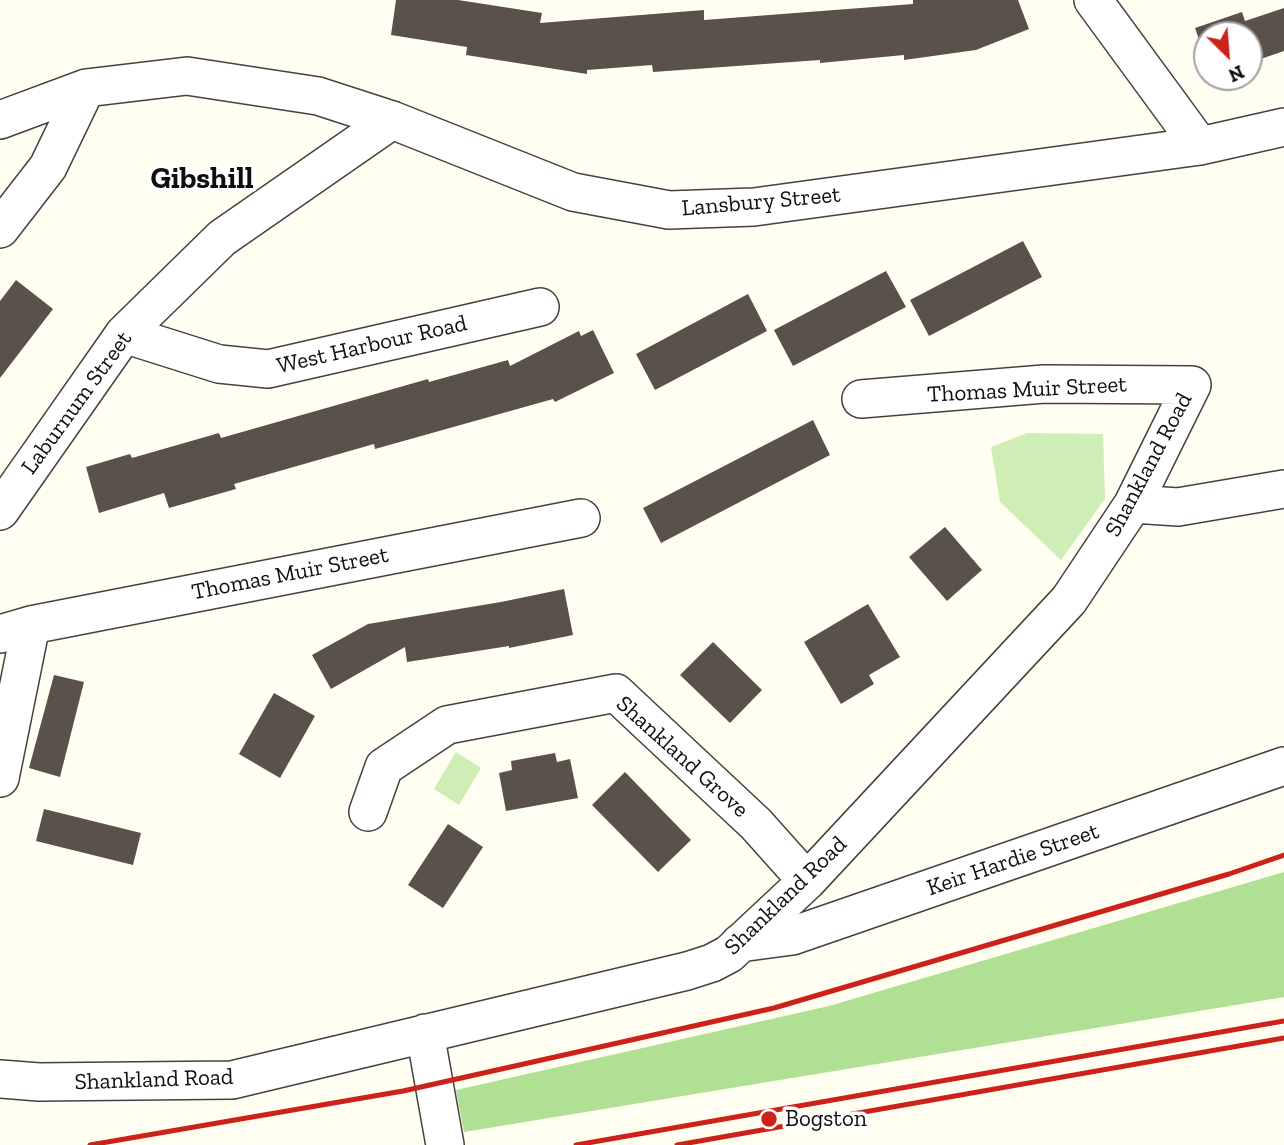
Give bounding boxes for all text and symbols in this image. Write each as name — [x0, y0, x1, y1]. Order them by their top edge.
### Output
north arrow — [1193, 21, 1263, 91]
text: N — [1225, 60, 1248, 87]
district label: Gibshill — [150, 161, 254, 197]
street label: Lansbury Street — [680, 181, 842, 223]
street label: West Harbour Road — [274, 310, 470, 380]
street label: Laburnum Street — [16, 326, 138, 480]
street label: Thomas Muir Street — [926, 371, 1128, 409]
street label: Shankland Road — [1099, 388, 1199, 542]
street label: Thomas Muir Street — [189, 541, 391, 607]
street label: Shankland Grove — [610, 690, 754, 824]
street label: Keir Hardie Street — [923, 818, 1103, 902]
street label: Shankland Road — [719, 831, 853, 961]
street label: Shankland Road — [74, 1063, 234, 1097]
place label: Bogston — [785, 1105, 867, 1133]
marker: Bogston — [759, 1109, 779, 1129]

